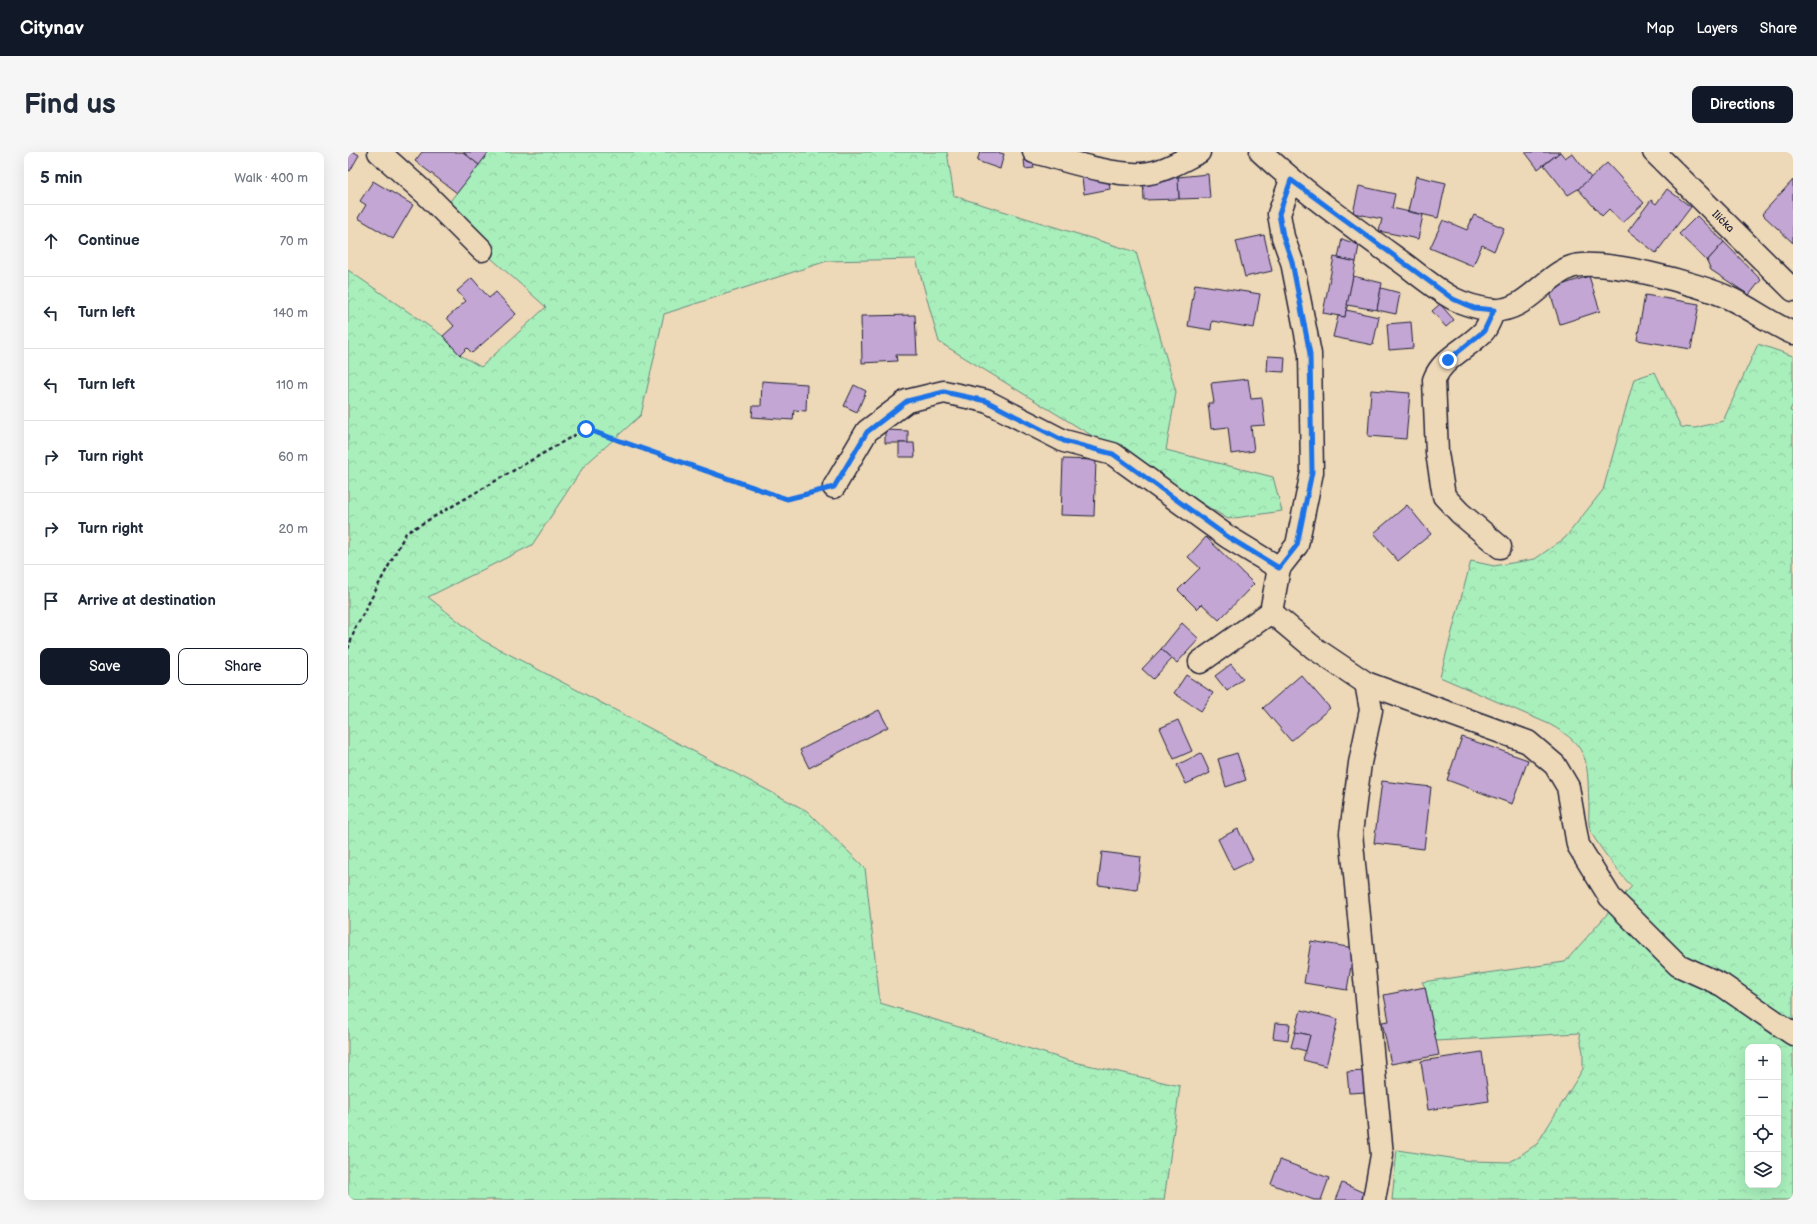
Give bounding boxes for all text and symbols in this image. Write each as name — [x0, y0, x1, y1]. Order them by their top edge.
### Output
text: Citynav — [20, 17, 84, 40]
text: Map — [1646, 20, 1674, 37]
text: Layers — [1696, 20, 1738, 37]
text: Share — [1760, 20, 1797, 37]
button: Directions — [1692, 86, 1793, 123]
text: Find us — [24, 88, 116, 121]
text: 5 min — [40, 168, 83, 188]
text: Walk · 400 m — [234, 170, 308, 186]
street label: Ilićka — [1709, 208, 1737, 235]
icon: ahead — [40, 230, 62, 252]
text: Continue — [78, 231, 140, 250]
text: 70 m — [280, 233, 308, 249]
icon: left — [40, 302, 62, 324]
text: Turn left — [78, 303, 135, 322]
text: 140 m — [273, 305, 308, 321]
route end — [1439, 351, 1457, 369]
icon: left — [40, 374, 62, 396]
text: Turn left — [78, 375, 135, 394]
text: 110 m — [276, 377, 308, 393]
route start — [577, 420, 595, 438]
icon: right — [40, 446, 62, 468]
text: Turn right — [78, 447, 143, 466]
text: 60 m — [278, 449, 308, 465]
icon: right — [40, 518, 62, 540]
text: Turn right — [78, 519, 143, 538]
text: 20 m — [278, 521, 308, 537]
icon: arrive — [40, 590, 62, 612]
text: Arrive at destination — [78, 591, 216, 610]
button: Save — [40, 648, 170, 685]
button: Share — [178, 648, 308, 685]
map controls — [1745, 1044, 1781, 1188]
button: + — [1745, 1044, 1781, 1080]
button: − — [1745, 1080, 1781, 1116]
button: locate — [1745, 1116, 1781, 1152]
button: layers — [1745, 1152, 1781, 1188]

